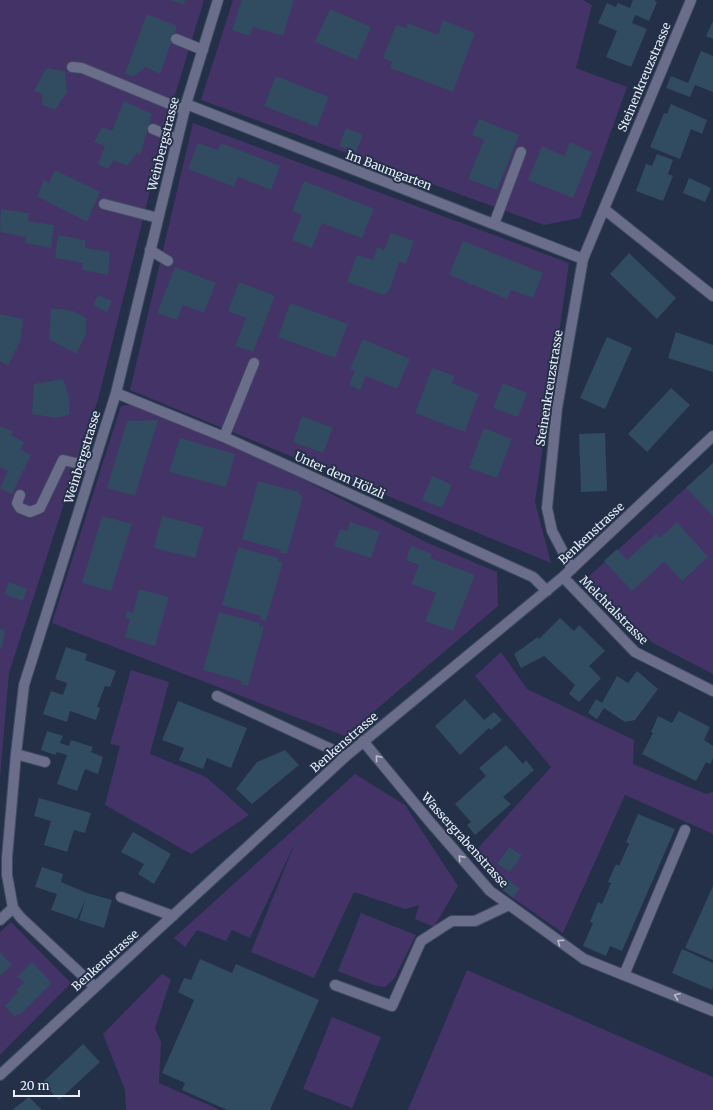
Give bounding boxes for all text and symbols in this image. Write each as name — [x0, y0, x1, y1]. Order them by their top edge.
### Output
street label: Steinenkreuzstrasse — [614, 20, 674, 134]
street label: Weinbergstrasse — [144, 96, 182, 193]
street label: Im Baumgarten — [344, 147, 434, 193]
street label: Steinenkreuzstrasse — [532, 329, 566, 447]
street label: Weinbergstrasse — [61, 409, 103, 506]
street label: Unter dem Hölzli — [292, 448, 388, 502]
street label: Benkenstrasse — [555, 499, 627, 567]
street label: Melchtalstrasse — [577, 573, 651, 647]
street label: Benkenstrasse — [307, 709, 381, 775]
one-way arrow — [375, 756, 382, 763]
street label: Wassergrabenstrasse — [418, 789, 511, 890]
one-way arrow — [459, 855, 466, 863]
street label: Benkenstrasse — [69, 926, 141, 994]
one-way arrow — [557, 940, 564, 947]
one-way arrow — [673, 993, 680, 1001]
scale bar — [14, 1072, 79, 1098]
text: 20 m — [20, 1078, 49, 1093]

